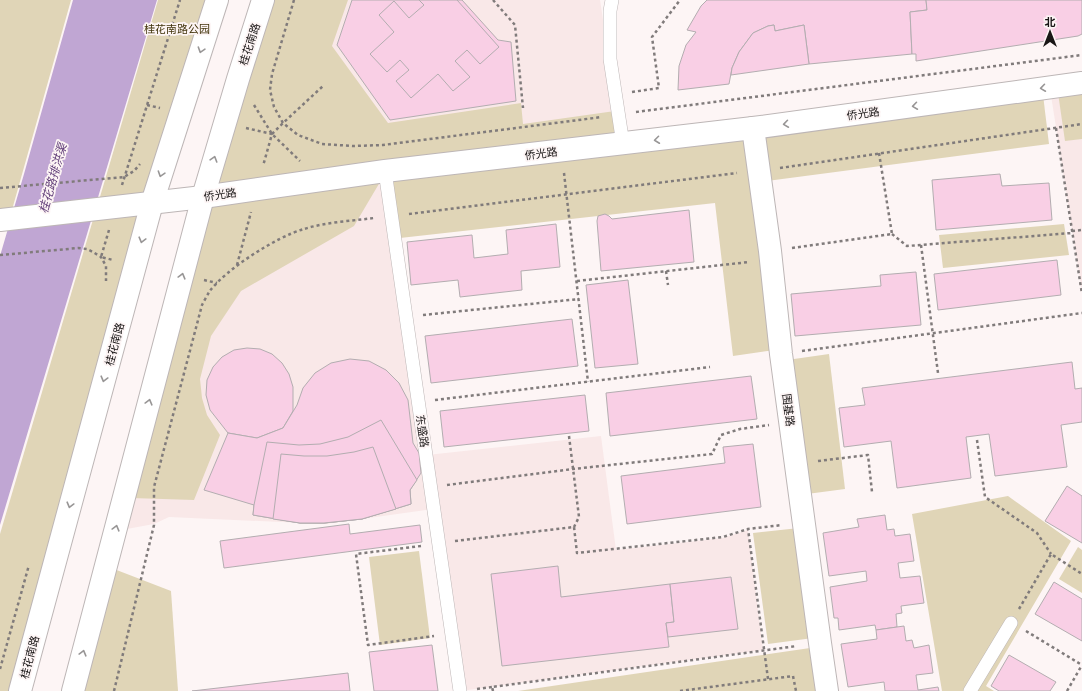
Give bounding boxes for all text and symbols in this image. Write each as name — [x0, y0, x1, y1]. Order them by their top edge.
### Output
north arrow — [1030, 12, 1070, 52]
text: 北 — [1045, 15, 1056, 28]
street label: 桂花南路 — [236, 21, 262, 67]
park label: 桂花南路公园 — [144, 22, 210, 35]
one-way arrow — [197, 47, 206, 54]
one-way arrow — [1040, 84, 1046, 93]
one-way arrow — [911, 101, 918, 110]
street label: 侨光路 — [846, 104, 880, 122]
one-way arrow — [783, 119, 789, 128]
one-way arrow — [654, 135, 660, 144]
water label: 桂花路排洪渠 — [35, 140, 69, 215]
street label: 侨光路 — [524, 145, 558, 161]
one-way arrow — [209, 156, 218, 163]
one-way arrow — [157, 171, 166, 178]
street label: 侨光路 — [203, 185, 237, 203]
one-way arrow — [138, 236, 147, 243]
one-way arrow — [177, 273, 186, 280]
street label: 桂花南路 — [102, 321, 126, 367]
one-way arrow — [100, 375, 109, 382]
street label: 围基路 — [781, 393, 797, 427]
one-way arrow — [144, 399, 153, 406]
street label: 东盛路 — [414, 414, 432, 448]
one-way arrow — [67, 501, 75, 508]
one-way arrow — [111, 524, 120, 531]
street label: 桂花南路 — [17, 634, 41, 680]
one-way arrow — [78, 650, 87, 657]

